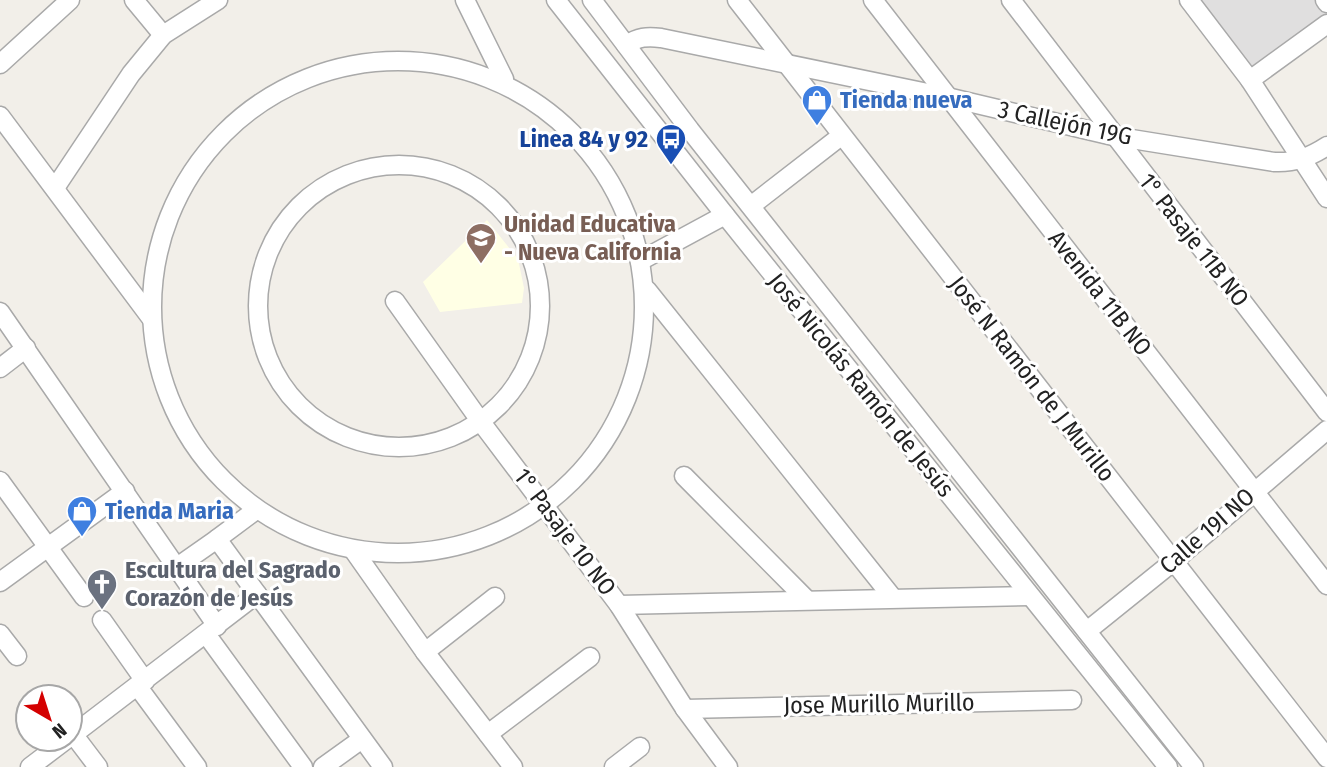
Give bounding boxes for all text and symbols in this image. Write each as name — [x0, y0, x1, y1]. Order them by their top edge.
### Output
shop icon: Tienda nueva — [800, 83, 834, 127]
place label: Tienda nueva — [840, 86, 973, 114]
street label: 3 Callejón 19G — [996, 95, 1134, 151]
bus stop icon: Linea 84 y 92 — [654, 122, 688, 166]
place label: Linea 84 y 92 — [520, 125, 648, 153]
street label: 1° Pasaje 11B NO — [1133, 168, 1255, 312]
place label: Unidad Educativa - Nueva California — [504, 210, 681, 266]
school or university icon: Unidad Educativa - Nueva California — [464, 221, 498, 265]
street label: Avenida 11B NO — [1043, 225, 1157, 361]
street label: José Nicolás Ramón de Jesús — [762, 268, 960, 502]
street label: José N Ramón de J Murillo — [943, 271, 1121, 487]
street label: 1° Pasaje 10 NO — [508, 463, 622, 601]
street label: Calle 19I NO — [1154, 482, 1260, 580]
shop icon: Tienda Maria — [65, 494, 99, 538]
place label: Tienda Maria — [105, 497, 234, 525]
place label: Escultura del Sagrado Corazón de Jesús — [125, 556, 341, 612]
church icon: Escultura del Sagrado Corazón de Jesús — [85, 567, 119, 611]
north arrow — [14, 683, 84, 753]
street label: Jose Murillo Murillo — [783, 688, 975, 720]
text: N — [48, 718, 71, 743]

